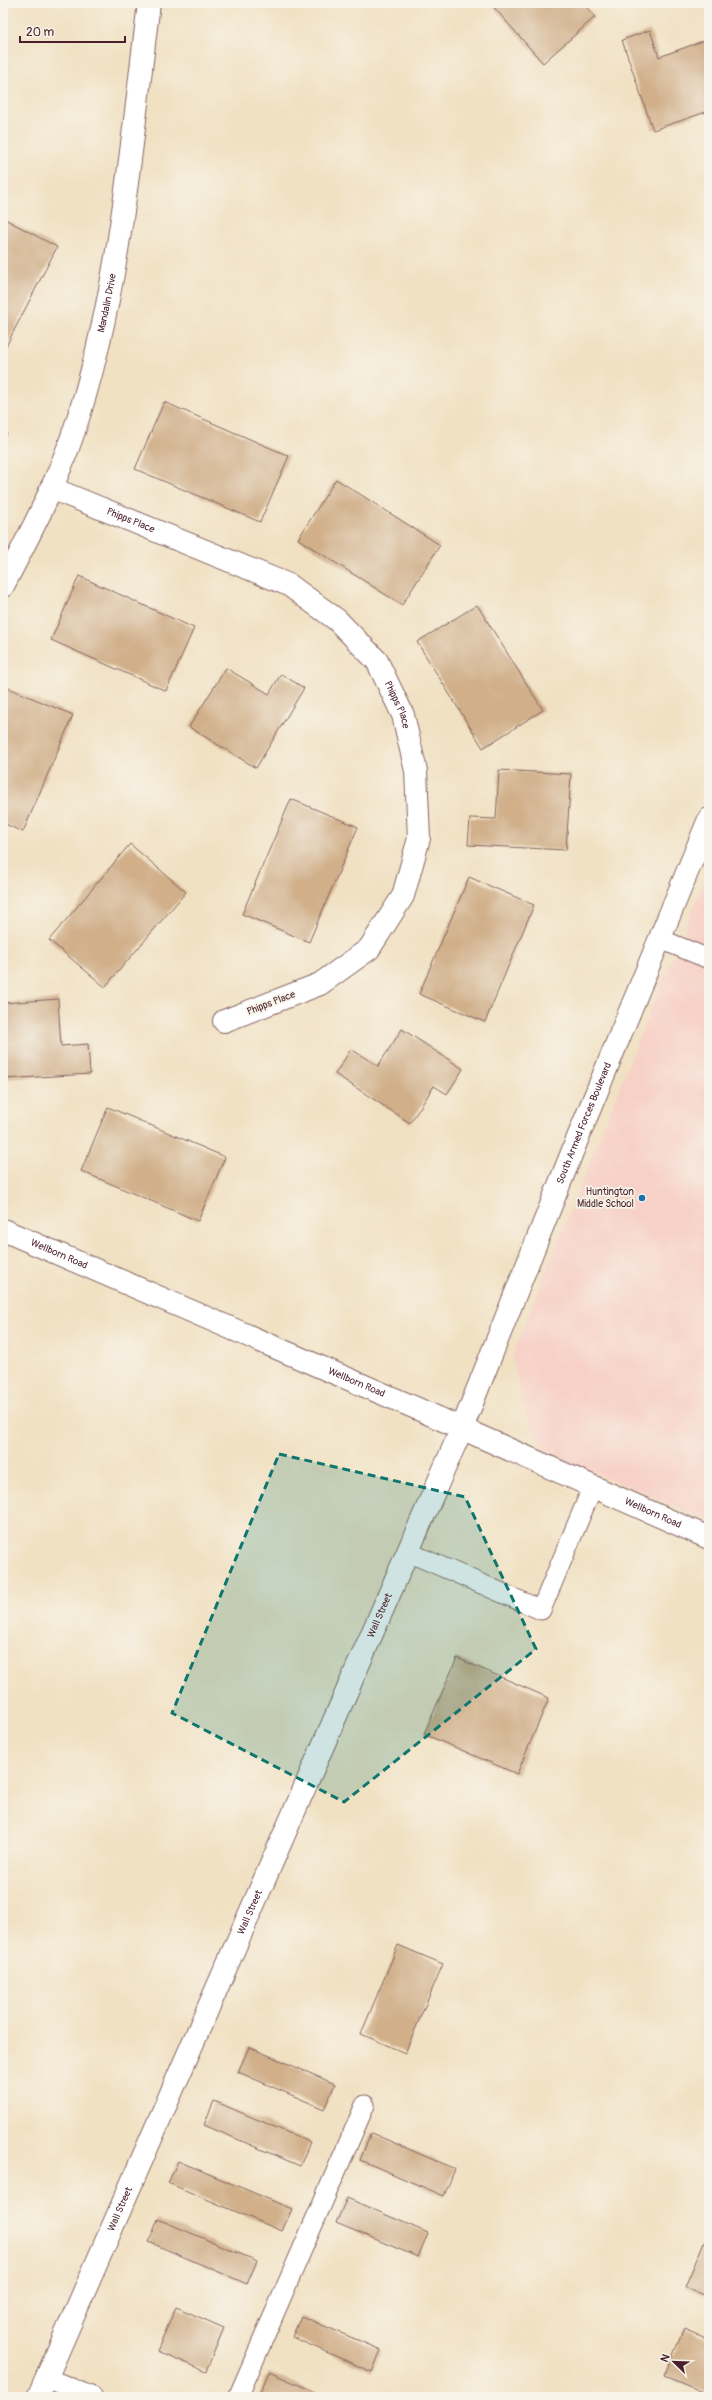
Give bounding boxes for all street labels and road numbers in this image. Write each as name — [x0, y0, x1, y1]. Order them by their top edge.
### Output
street label: Mandalin Drive — [95, 272, 119, 334]
street label: Phipps Place — [105, 505, 157, 536]
street label: Phipps Place — [382, 679, 412, 730]
street label: Phipps Place — [245, 988, 297, 1018]
street label: South Armed Forces Boulevard — [554, 1061, 614, 1186]
street label: Wellborn Road — [29, 1237, 89, 1272]
street label: Wellborn Road — [326, 1365, 387, 1400]
street label: Wellborn Road — [623, 1495, 683, 1531]
street label: Wall Street — [365, 1591, 395, 1640]
street label: Wall Street — [235, 1887, 265, 1936]
street label: Wall Street — [105, 2184, 136, 2233]

